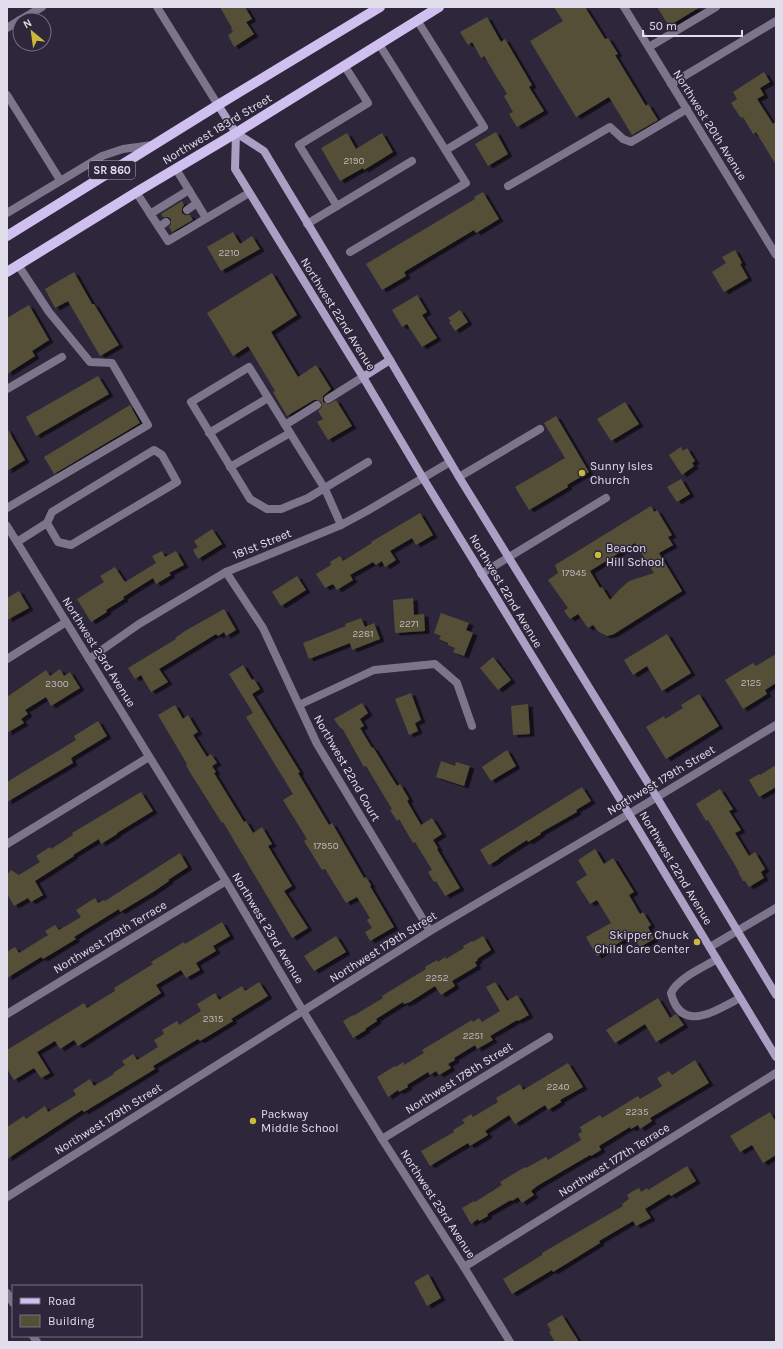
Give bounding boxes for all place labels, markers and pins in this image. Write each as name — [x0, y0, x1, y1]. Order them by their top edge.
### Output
place label: Sunny Isles Church — [590, 459, 653, 487]
marker: Sunny Isles Church — [577, 468, 587, 478]
place label: Beacon Hill School — [606, 541, 664, 569]
marker: Beacon Hill School — [593, 550, 603, 560]
place label: Skipper Chuck Child Care Center — [594, 928, 690, 956]
marker: Skipper Chuck Child Care Center — [692, 937, 702, 947]
place label: Packway Middle School — [261, 1107, 339, 1135]
marker: Packway Middle School — [248, 1116, 258, 1126]

